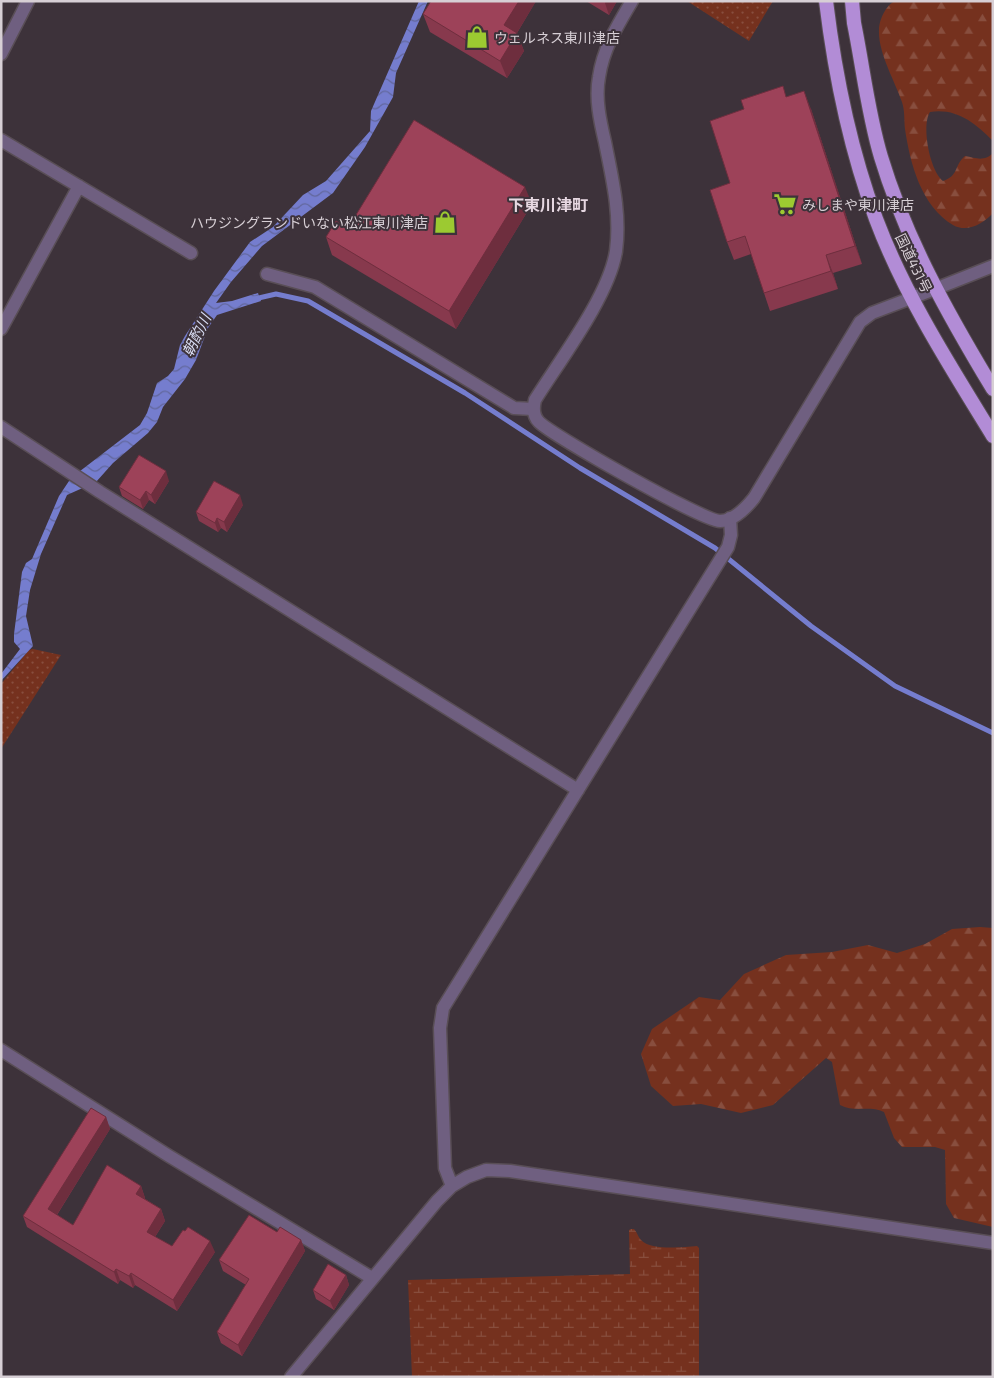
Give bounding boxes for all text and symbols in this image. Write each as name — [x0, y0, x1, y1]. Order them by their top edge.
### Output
shop icon: ウェルネス東川津店 — [464, 24, 490, 50]
place label: ウェルネス東川津店 — [494, 29, 620, 46]
supermarket icon: みしまや東川津店 — [772, 191, 798, 217]
district label: 下東川津町 — [508, 195, 588, 214]
place label: みしまや東川津店 — [802, 196, 914, 213]
shop icon: ハウジングランドいない松江東川津店 — [432, 209, 458, 235]
place label: ハウジングランドいない松江東川津店 — [190, 214, 428, 231]
street label: 国道431号 — [892, 231, 936, 295]
water label: 朝酌川 — [178, 309, 215, 359]

